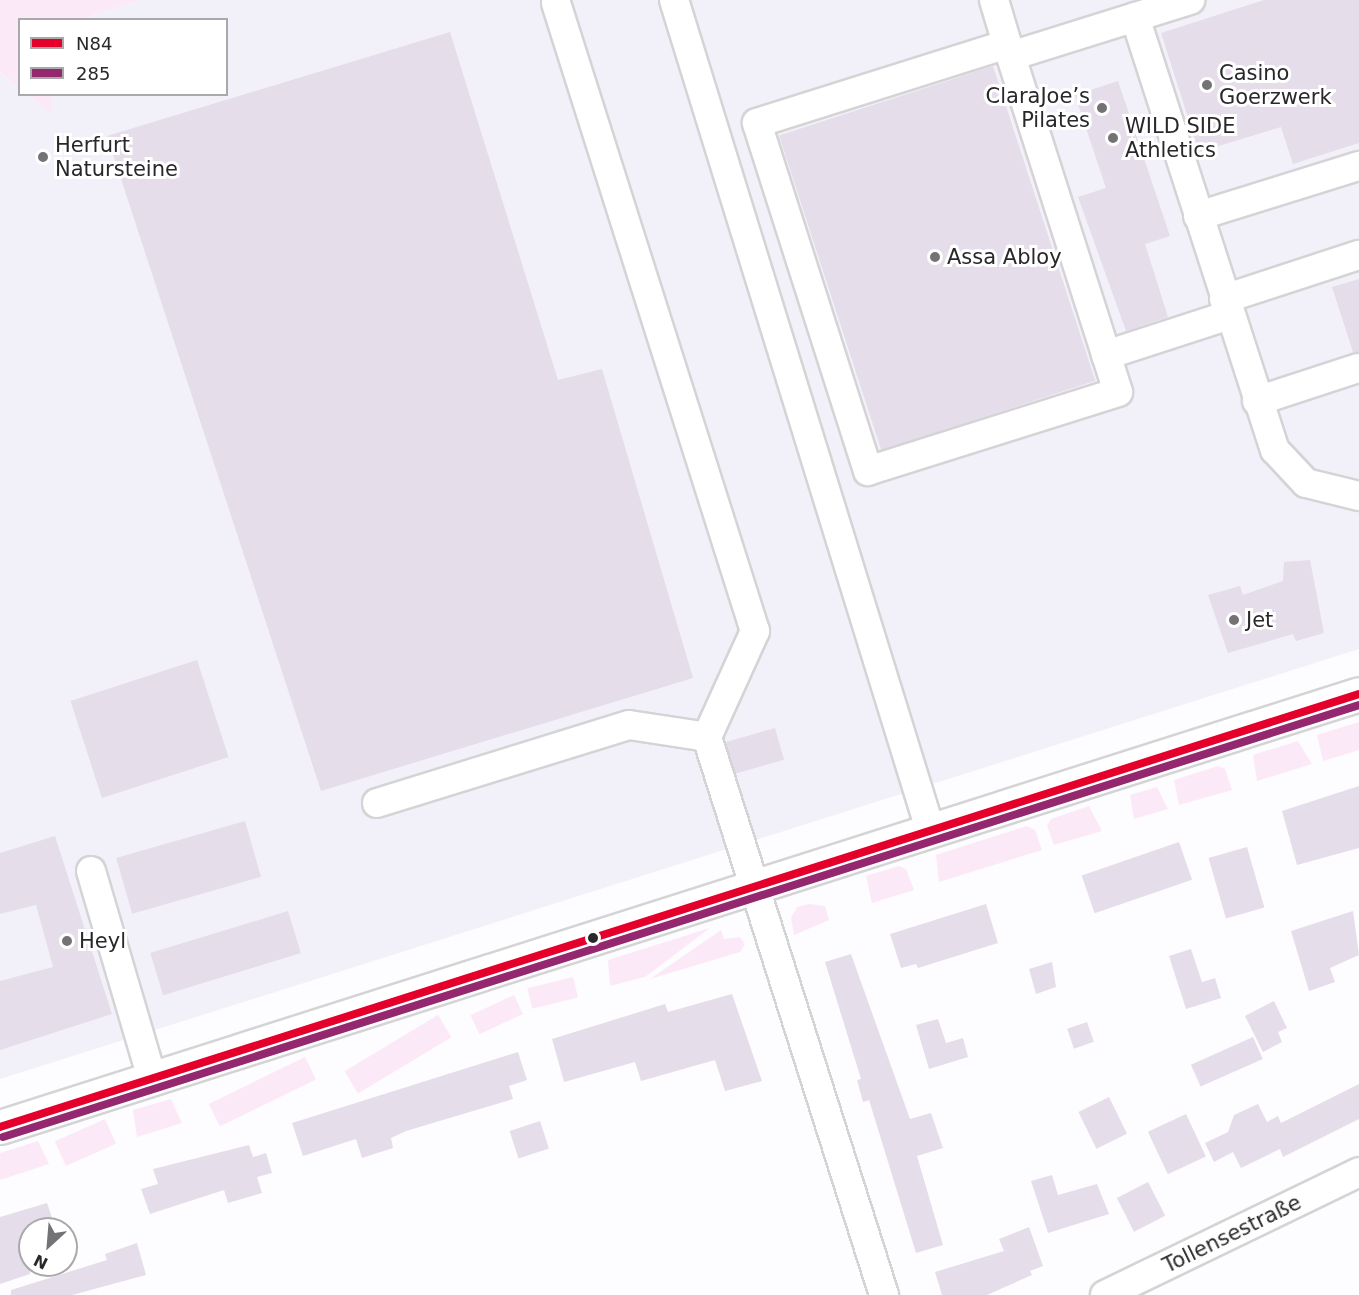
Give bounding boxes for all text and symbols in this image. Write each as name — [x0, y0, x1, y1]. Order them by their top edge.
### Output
legend — [18, 18, 228, 96]
text: N84 — [76, 33, 112, 54]
place label: Casino Goerzwerk — [1219, 60, 1332, 110]
text: 285 — [76, 63, 110, 84]
marker: Casino Goerzwerk — [1200, 78, 1214, 92]
place label: ClaraJoe’s Pilates — [986, 83, 1090, 133]
marker: ClaraJoe’s Pilates — [1095, 101, 1109, 115]
place label: WILD SIDE Athletics — [1125, 113, 1235, 163]
marker: WILD SIDE Athletics — [1106, 131, 1120, 145]
place label: Herfurt Natursteine — [55, 132, 178, 182]
marker: Herfurt Natursteine — [36, 150, 50, 164]
place label: Assa Abloy — [947, 244, 1062, 270]
marker: Assa Abloy — [928, 250, 942, 264]
place label: Jet — [1246, 607, 1273, 633]
marker: Jet — [1227, 613, 1241, 627]
place label: Heyl — [79, 928, 126, 954]
unlabelled marker — [587, 932, 599, 944]
marker: Heyl — [60, 934, 74, 948]
street label: Tollensestraße — [1159, 1190, 1305, 1278]
north arrow — [18, 1217, 78, 1277]
text: N — [31, 1250, 51, 1273]

